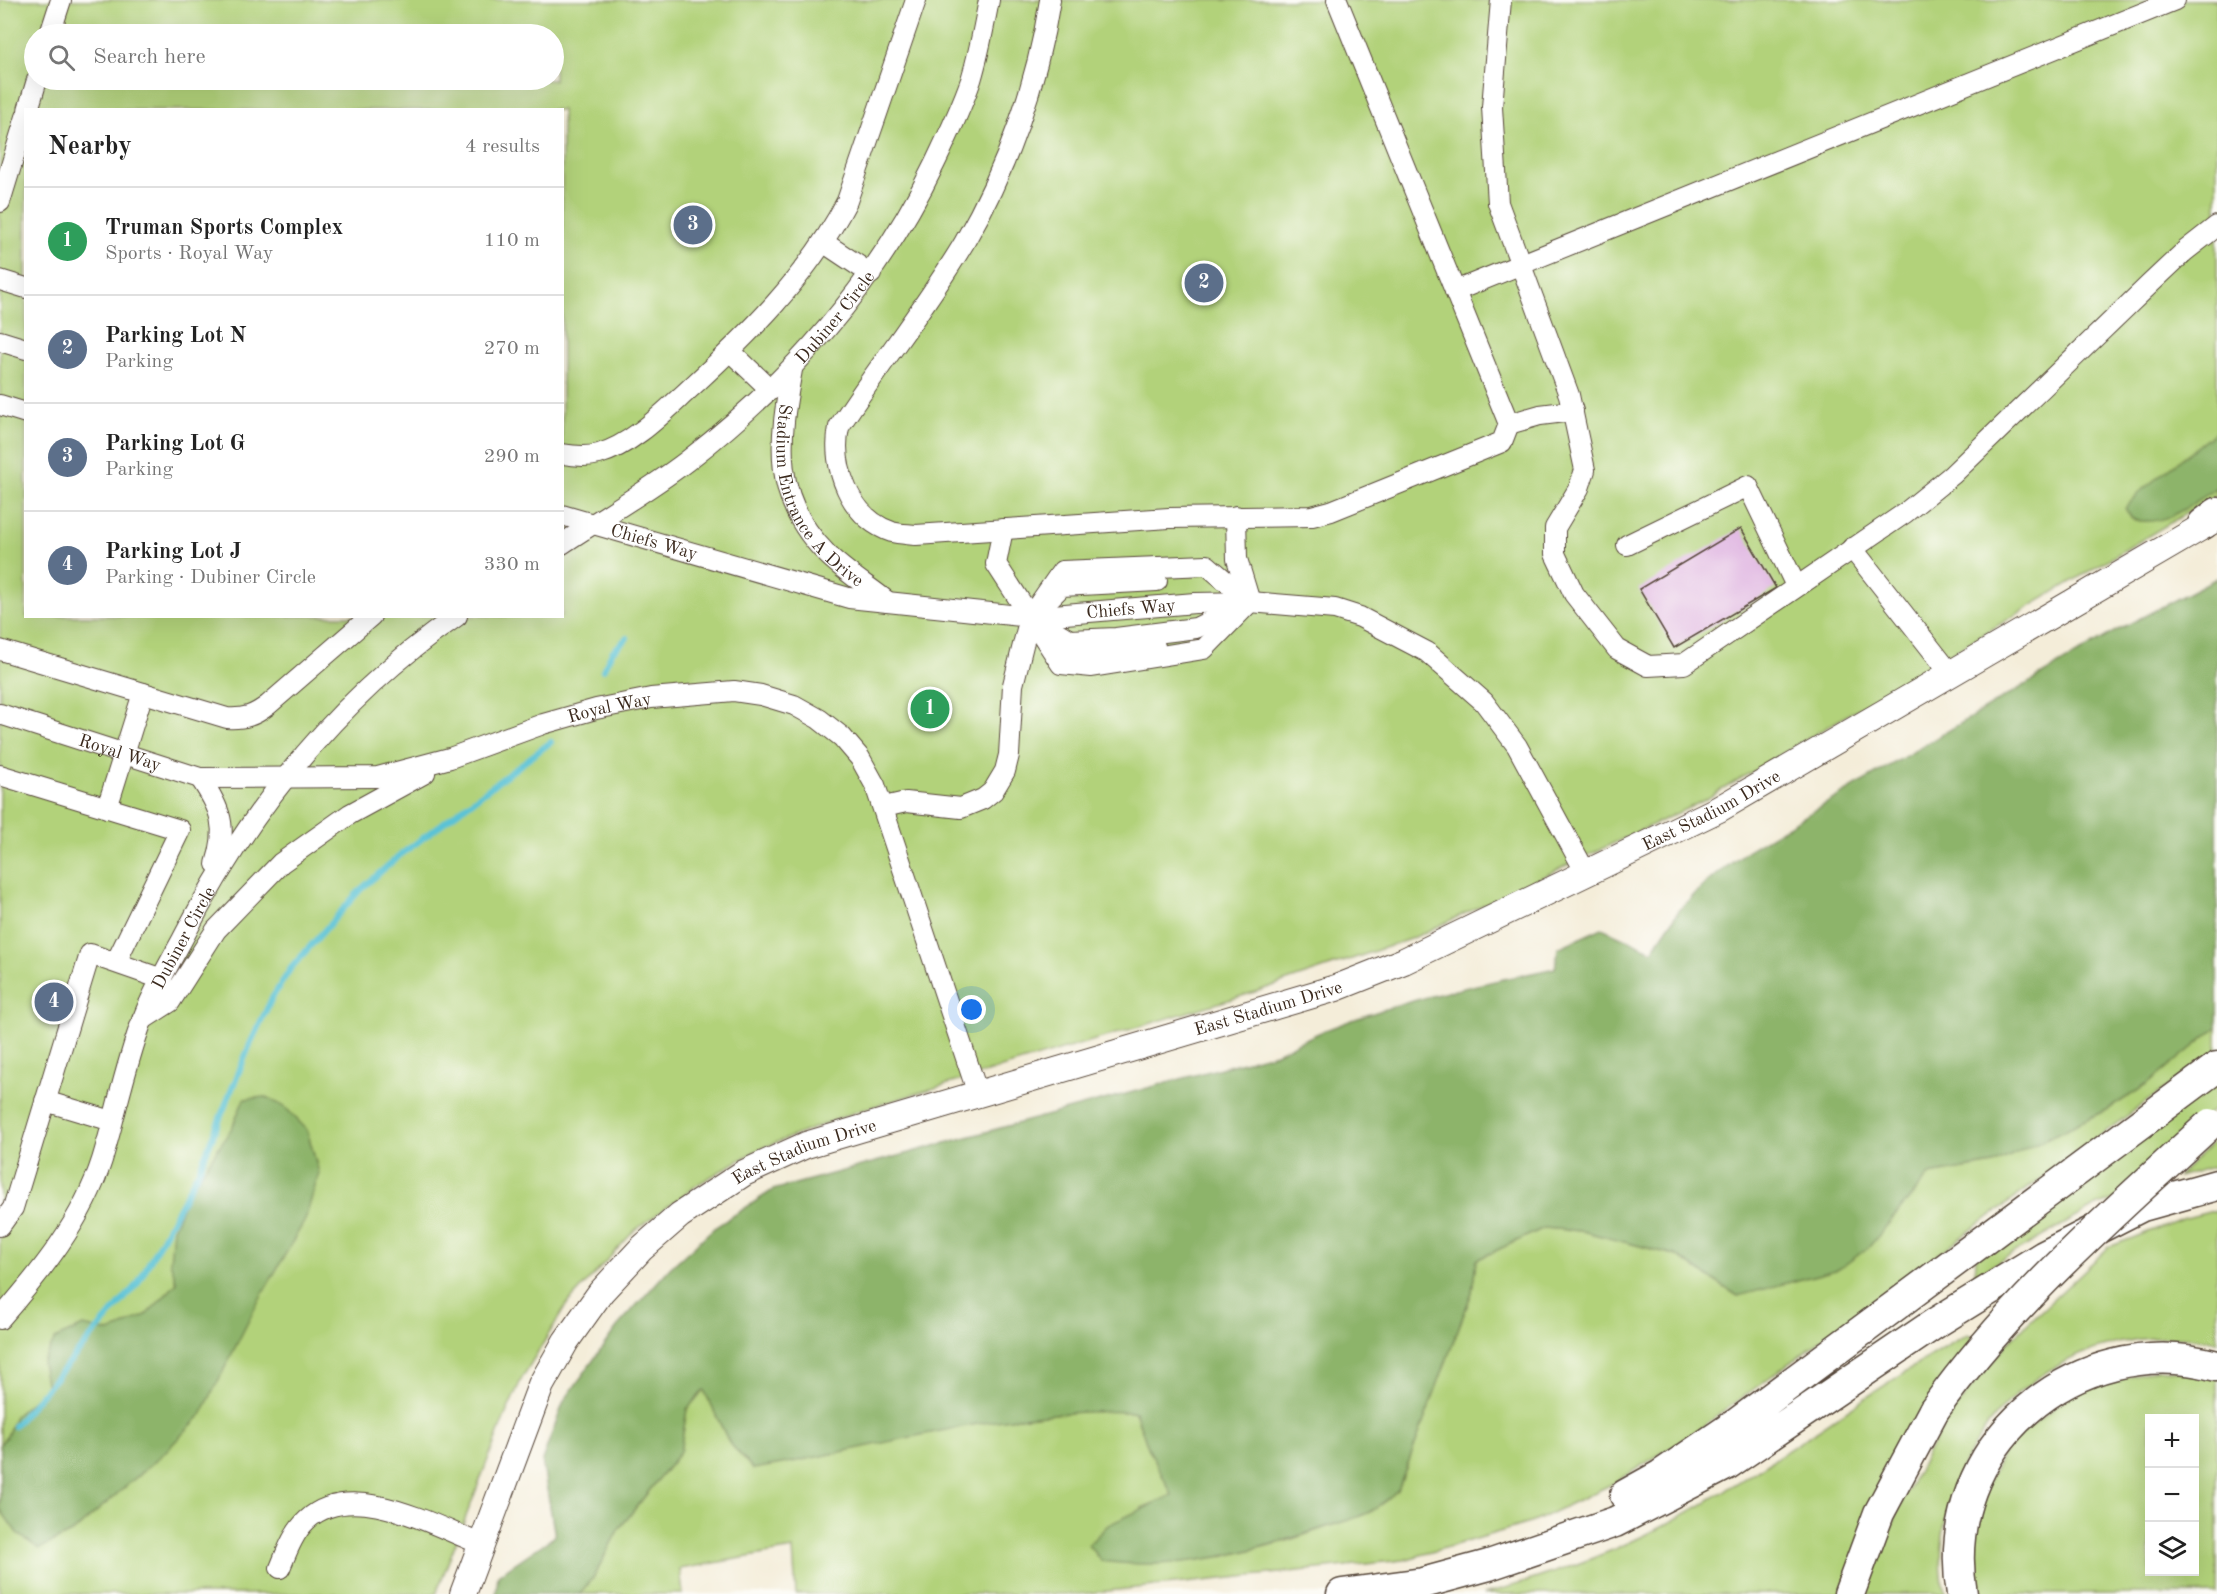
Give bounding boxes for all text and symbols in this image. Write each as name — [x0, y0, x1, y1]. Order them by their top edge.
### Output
search box — [24, 24, 564, 90]
icon: search — [45, 41, 78, 74]
text: Search here — [93, 46, 206, 68]
text: Nearby — [48, 134, 132, 160]
text: 4 results — [465, 137, 540, 157]
pin: 3 — [674, 202, 712, 248]
text: Truman Sports Complex — [105, 217, 343, 239]
text: 1 — [62, 231, 73, 251]
text: 110 m — [484, 231, 540, 251]
text: Sports · Royal Way — [105, 244, 273, 264]
pin: 2 — [1184, 260, 1224, 306]
street label: Dubiner Circle — [793, 268, 878, 367]
text: Parking Lot N — [105, 325, 246, 347]
text: 2 — [62, 339, 73, 359]
text: 270 m — [484, 339, 540, 359]
text: Parking — [105, 352, 173, 372]
street label: Stadium Entrance A Drive — [773, 403, 866, 590]
text: Parking Lot G — [105, 433, 245, 455]
text: 3 — [62, 447, 73, 467]
text: 290 m — [484, 447, 540, 467]
text: Parking — [105, 460, 173, 480]
street label: Chiefs Way — [608, 522, 700, 564]
text: Parking Lot J — [105, 541, 242, 563]
text: 4 — [62, 555, 73, 575]
text: 330 m — [484, 555, 540, 575]
text: Parking · Dubiner Circle — [105, 568, 316, 588]
street label: Chiefs Way — [1085, 597, 1177, 622]
pin: 1 — [910, 686, 950, 732]
street label: Royal Way — [566, 690, 654, 727]
street label: Royal Way — [76, 732, 164, 775]
street label: East Stadium Drive — [1640, 767, 1784, 855]
street label: Dubiner Circle — [149, 884, 219, 992]
street label: East Stadium Drive — [1192, 978, 1345, 1039]
pin: 4 — [34, 980, 74, 1024]
your location — [957, 995, 986, 1024]
street label: East Stadium Drive — [729, 1117, 879, 1188]
map controls — [2145, 1414, 2199, 1576]
button: + — [2145, 1414, 2199, 1468]
button: − — [2145, 1468, 2199, 1522]
button: layers — [2145, 1522, 2199, 1576]

